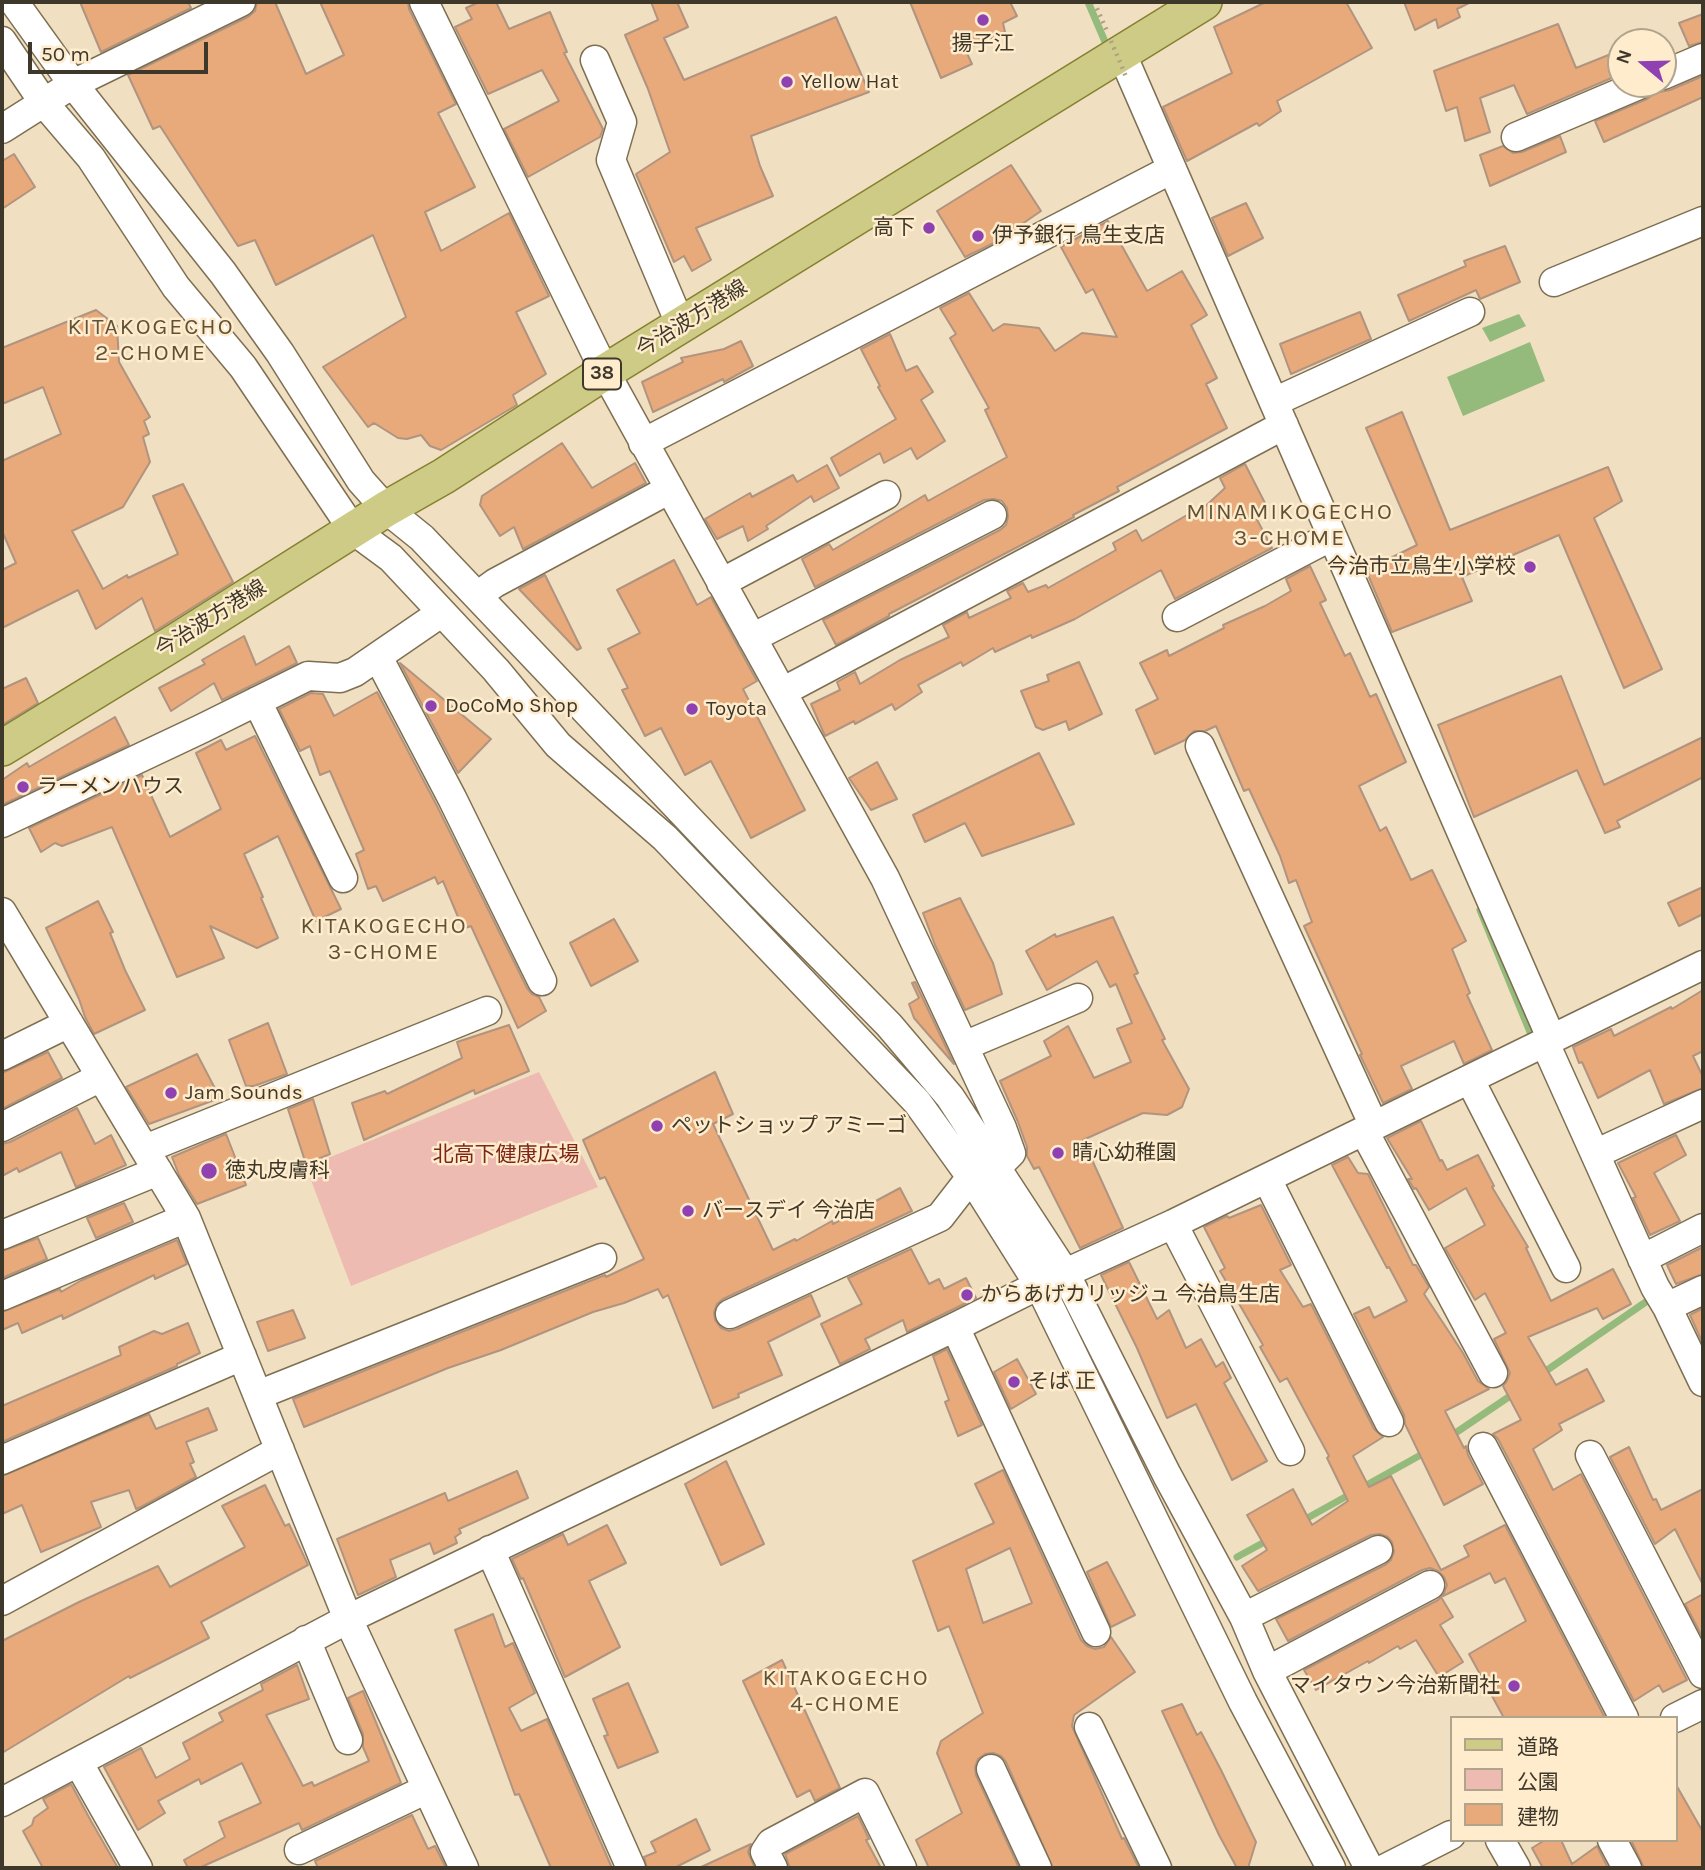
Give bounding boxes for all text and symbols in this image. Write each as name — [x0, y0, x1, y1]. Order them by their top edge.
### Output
marker: 揚子江 — [975, 12, 991, 28]
scale bar — [32, 28, 212, 72]
north arrow — [1607, 28, 1677, 98]
place label: 揚子江 — [952, 31, 1014, 57]
text: 50 m — [41, 42, 90, 66]
text: N — [1611, 47, 1637, 67]
place label: Yellow Hat — [801, 69, 899, 95]
marker: Yellow Hat — [779, 74, 795, 90]
place label: 高下 — [873, 215, 915, 241]
marker: 高下 — [921, 220, 937, 236]
place label: 伊予銀行 鳥生支店 — [992, 223, 1165, 249]
marker: 伊予銀行 鳥生支店 — [970, 228, 986, 244]
street label: 今治波方港線 — [632, 275, 752, 363]
district label: KITAKOGECHO 2-CHOME — [69, 313, 233, 367]
road number: 38 — [583, 358, 621, 390]
district label: MINAMIKOGECHO 3-CHOME — [1188, 498, 1392, 552]
place label: 今治市立鳥生小学校 — [1327, 554, 1516, 580]
marker: 今治市立鳥生小学校 — [1522, 559, 1538, 575]
street label: 今治波方港線 — [151, 575, 271, 663]
place label: DoCoMo Shop — [445, 693, 578, 719]
place label: Toyota — [706, 696, 767, 722]
marker: DoCoMo Shop — [423, 698, 439, 714]
marker: Toyota — [684, 701, 700, 717]
place label: ラーメンハウス — [37, 774, 184, 800]
marker: ラーメンハウス — [15, 779, 31, 795]
district label: KITAKOGECHO 3-CHOME — [302, 912, 466, 966]
place label: Jam Sounds — [185, 1080, 303, 1106]
marker: Jam Sounds — [163, 1085, 179, 1101]
place label: ペットショップ アミーゴ — [671, 1113, 907, 1139]
marker: ペットショップ アミーゴ — [649, 1118, 665, 1134]
place label: 晴心幼稚園 — [1072, 1140, 1177, 1166]
park label: 北高下健康広場 — [433, 1142, 579, 1168]
marker: 晴心幼稚園 — [1050, 1145, 1066, 1161]
place label: 徳丸皮膚科 — [225, 1158, 330, 1184]
marker: 徳丸皮膚科 — [199, 1161, 219, 1181]
place label: バースデイ 今治店 — [702, 1198, 875, 1224]
marker: バースデイ 今治店 — [680, 1203, 696, 1219]
place label: からあげカリッジュ 今治鳥生店 — [981, 1282, 1280, 1308]
marker: からあげカリッジュ 今治鳥生店 — [959, 1287, 975, 1303]
place label: そば 正 — [1028, 1369, 1096, 1395]
marker: そば 正 — [1006, 1374, 1022, 1390]
district label: KITAKOGECHO 4-CHOME — [764, 1664, 928, 1718]
place label: マイタウン今治新聞社 — [1290, 1673, 1500, 1699]
marker: マイタウン今治新聞社 — [1506, 1678, 1522, 1694]
legend — [1450, 1716, 1677, 1842]
text: 道路 — [1517, 1735, 1559, 1759]
text: 公園 — [1517, 1770, 1559, 1794]
text: 建物 — [1517, 1805, 1559, 1829]

